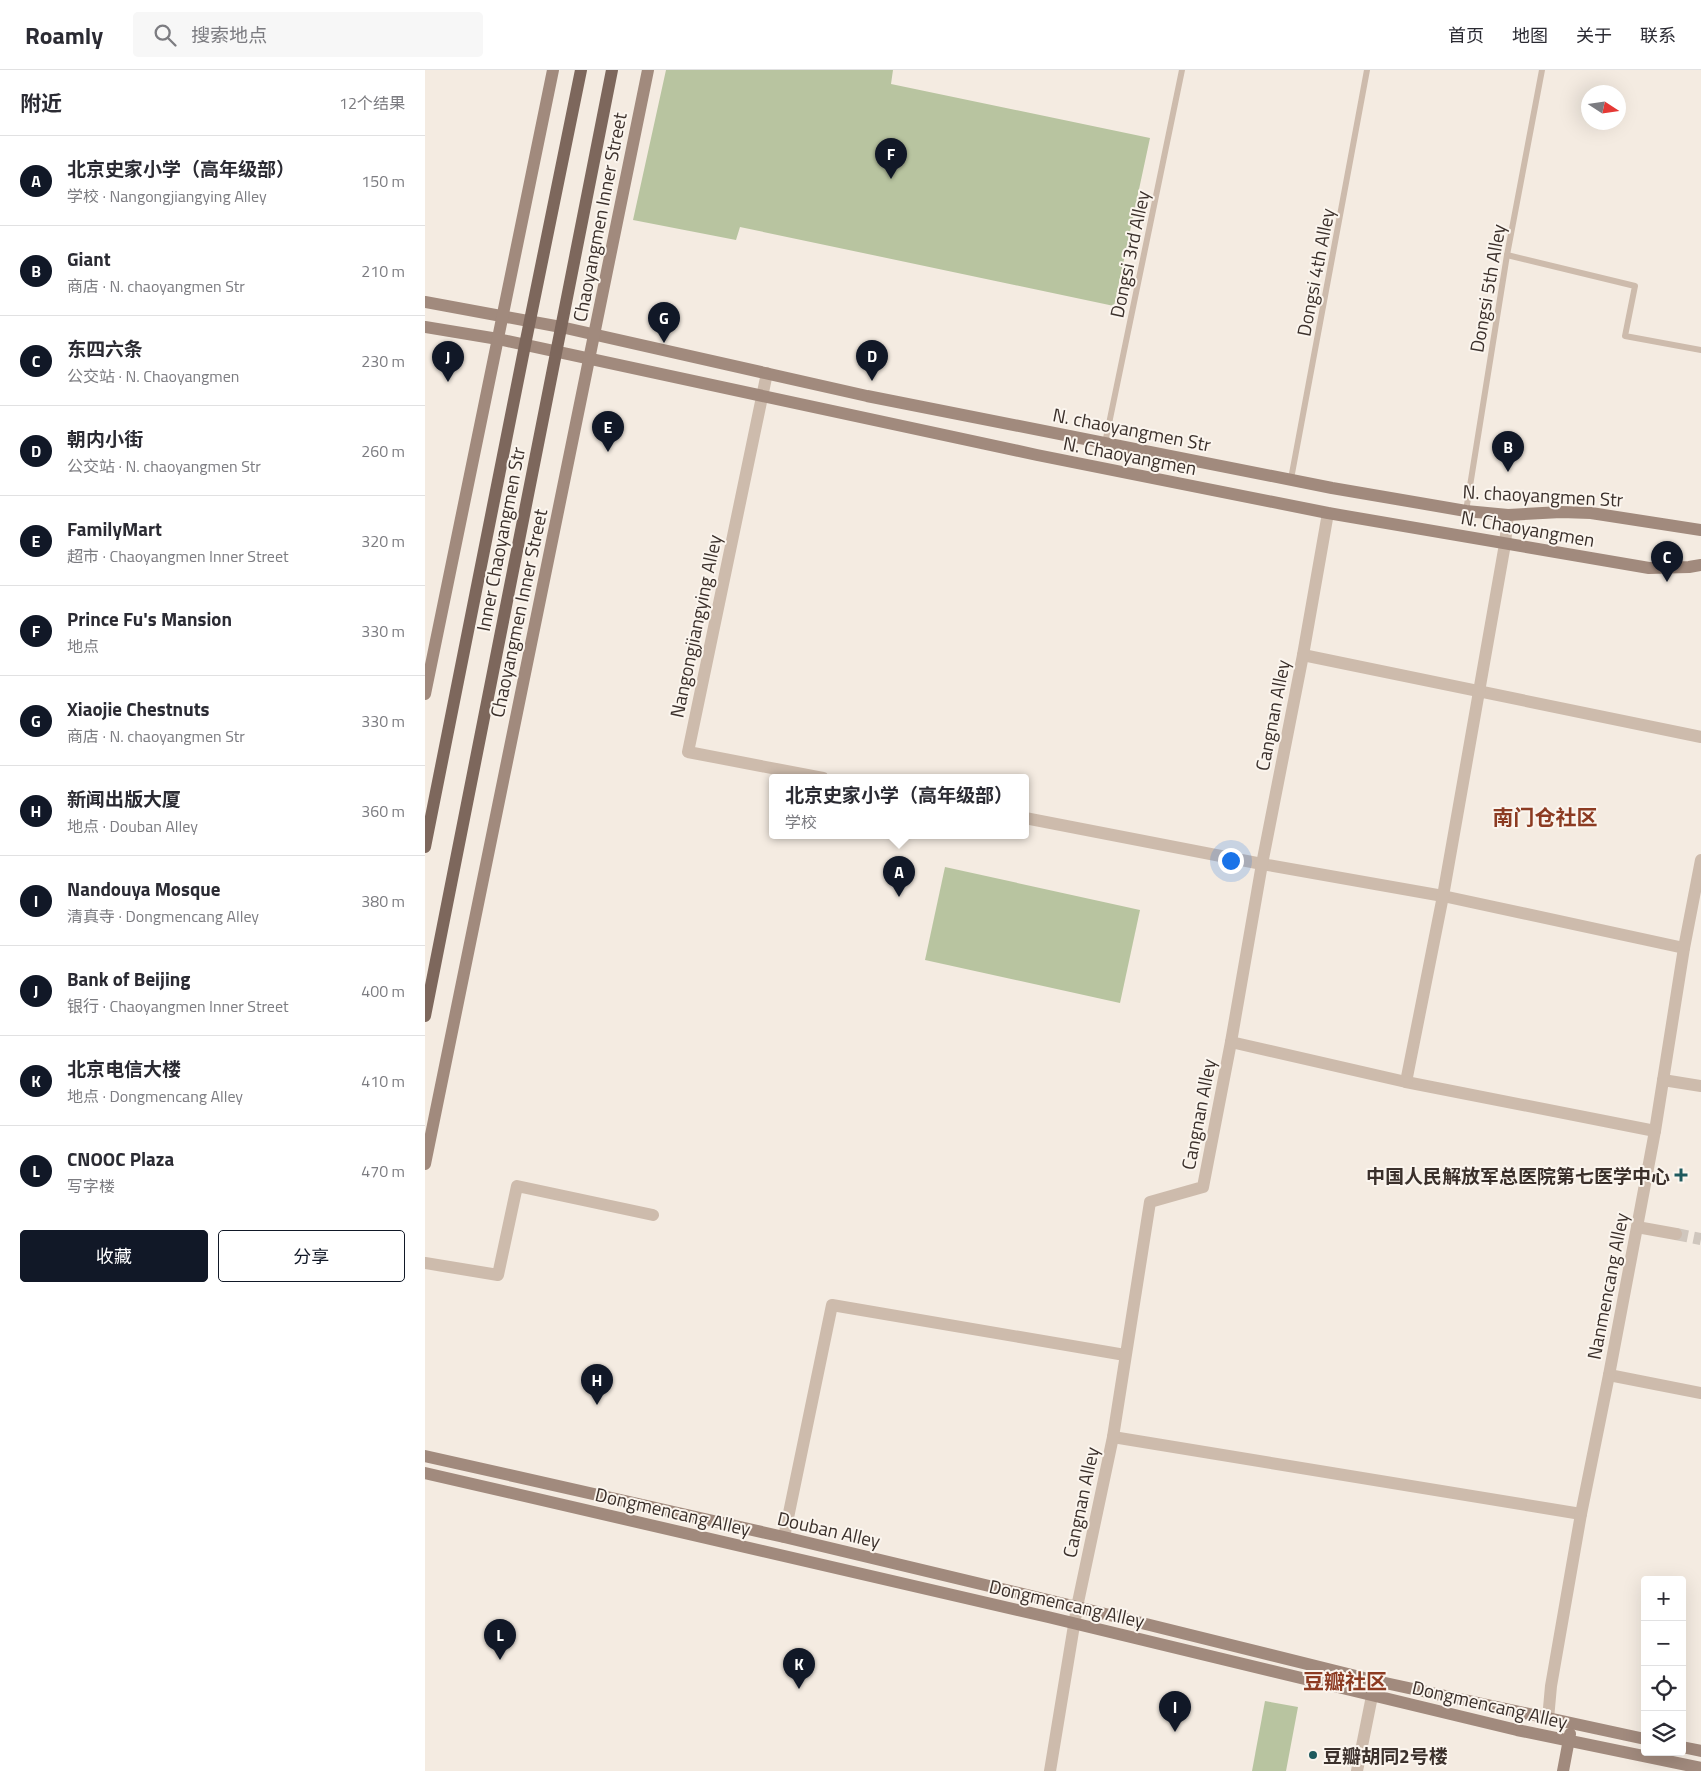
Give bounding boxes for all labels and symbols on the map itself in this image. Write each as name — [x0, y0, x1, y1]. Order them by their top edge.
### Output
north arrow — [1581, 85, 1626, 130]
street label: Chaoyangmen Inner Street — [564, 110, 634, 324]
pin: F — [875, 138, 907, 179]
street label: Dongsi 3rd Alley — [1101, 188, 1157, 320]
street label: Dongsi 4th Alley — [1288, 206, 1342, 338]
street label: Dongsi 5th Alley — [1461, 222, 1513, 354]
pin: G — [648, 302, 680, 343]
pin: D — [856, 340, 888, 381]
pin: J — [432, 341, 464, 382]
street label: N. chaoyangmen Str — [1050, 399, 1214, 459]
pin: E — [592, 411, 624, 452]
street label: N. Chaoyangmen — [1061, 428, 1199, 482]
pin: B — [1492, 431, 1524, 472]
street label: Inner Chaoyangmen Str — [468, 444, 532, 634]
street label: N. chaoyangmen Str — [1462, 476, 1624, 514]
street label: N. Chaoyangmen — [1459, 502, 1597, 554]
street label: Chaoyangmen Inner Street — [482, 506, 554, 720]
street label: Nangongjiangying Alley — [661, 532, 729, 720]
pin: C — [1651, 541, 1683, 582]
street label: Cangnan Alley — [1247, 657, 1297, 773]
district label: 南门仓社区 — [1493, 801, 1598, 833]
your location — [1218, 848, 1244, 874]
pin: A — [883, 856, 915, 897]
street label: Cangnan Alley — [1173, 1056, 1223, 1172]
place label: 中国人民解放军总医院第七医学中心 — [1366, 1161, 1670, 1190]
marker: 中国人民解放军总医院第七医学中心 — [1674, 1168, 1688, 1182]
street label: Nanmencang Alley — [1579, 1210, 1635, 1362]
pin: H — [581, 1364, 613, 1405]
street label: Cangnan Alley — [1054, 1444, 1106, 1560]
street label: Dongmencang Alley — [592, 1479, 754, 1543]
street label: Douban Alley — [775, 1503, 883, 1555]
street label: Dongmencang Alley — [986, 1571, 1148, 1635]
pin: L — [484, 1619, 516, 1660]
pin: K — [783, 1648, 815, 1689]
district label: 豆瓣社区 — [1303, 1665, 1387, 1697]
street label: Dongmencang Alley — [1409, 1672, 1571, 1736]
pin: I — [1159, 1691, 1191, 1732]
place label: 豆瓣胡同2号楼 — [1323, 1741, 1448, 1770]
marker: 豆瓣胡同2号楼 — [1307, 1749, 1319, 1761]

